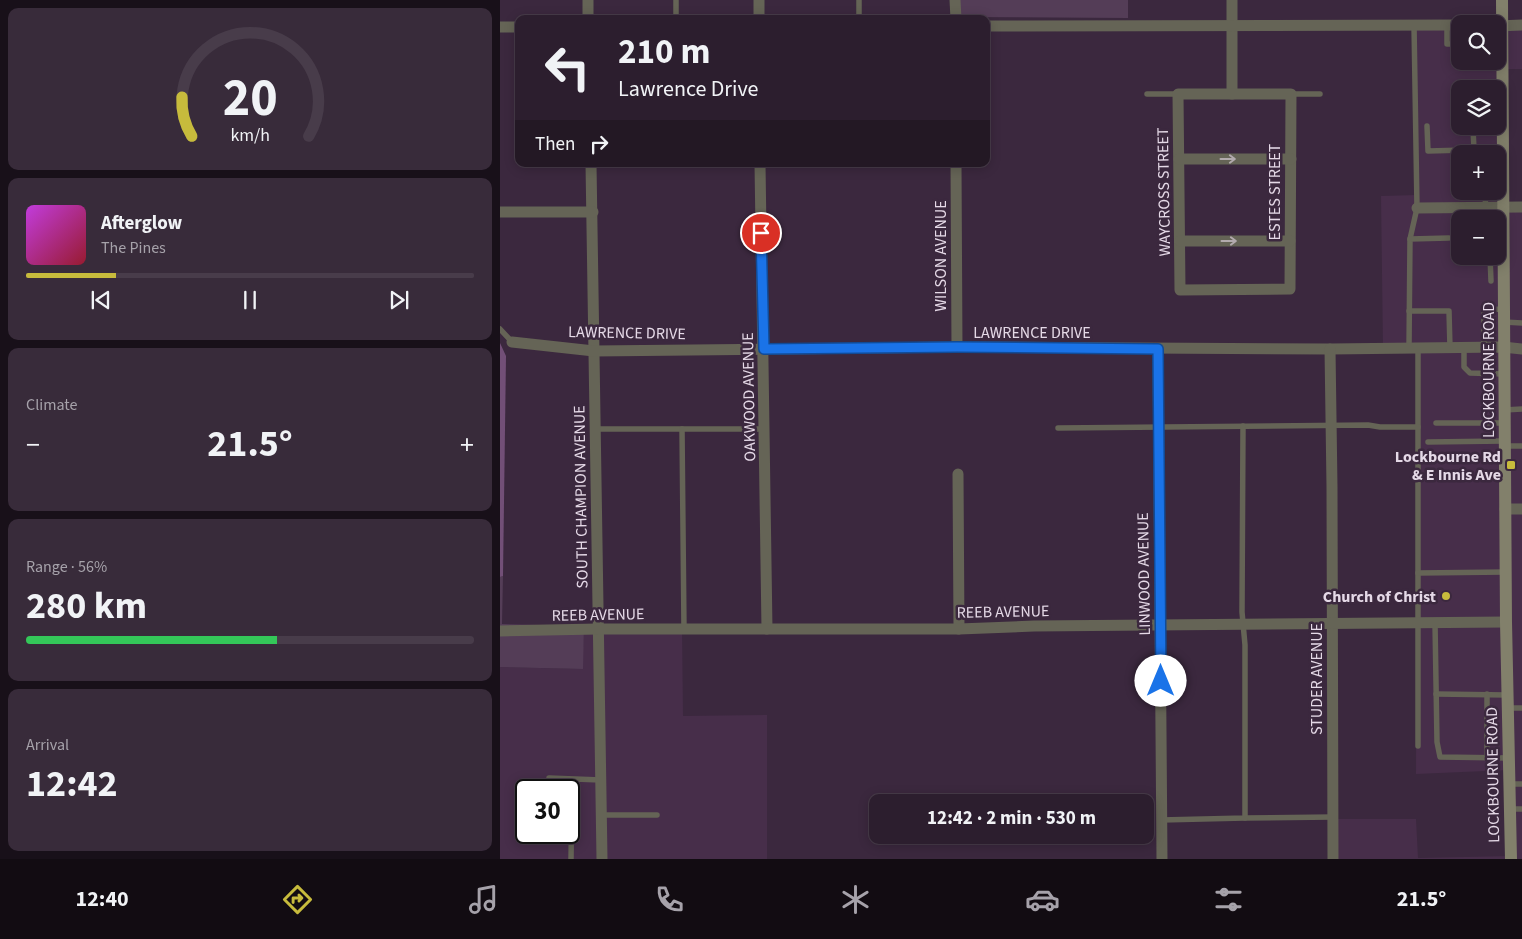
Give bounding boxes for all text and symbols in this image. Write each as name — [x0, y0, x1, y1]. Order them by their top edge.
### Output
map controls — [1451, 15, 1506, 265]
button: search — [1451, 15, 1506, 70]
text: 210 m — [618, 27, 710, 77]
icon: left — [535, 35, 600, 100]
text: 20 — [223, 62, 277, 136]
text: Lawrence Drive — [618, 73, 759, 105]
button: layers — [1451, 80, 1506, 135]
text: km/h — [230, 123, 270, 148]
street label: WAYCROSS STREET — [1152, 127, 1176, 257]
icon: right — [585, 130, 613, 158]
text: Then — [535, 131, 575, 158]
street label: ESTES STREET — [1264, 143, 1286, 240]
button: + — [1451, 145, 1506, 200]
one-way arrow — [1219, 154, 1235, 164]
street label: WILSON AVENUE — [930, 200, 952, 312]
text: Afterglow — [101, 210, 182, 237]
button: − — [1451, 210, 1506, 265]
pin — [740, 212, 782, 254]
icon: arrive — [747, 219, 775, 247]
one-way arrow — [1220, 236, 1236, 246]
text: The Pines — [101, 237, 166, 259]
icon: previous — [87, 286, 115, 314]
icon: pause — [236, 286, 264, 314]
icon: next — [385, 286, 413, 314]
street label: LOCKBOURNE ROAD — [1478, 302, 1500, 438]
street label: LAWRENCE DRIVE — [568, 321, 686, 345]
street label: LAWRENCE DRIVE — [973, 322, 1091, 344]
street label: OAKWOOD AVENUE — [737, 332, 761, 462]
text: Climate — [26, 394, 77, 416]
street label: SOUTH CHAMPION AVENUE — [568, 405, 594, 589]
text: 21.5° — [207, 417, 293, 471]
text: − — [26, 425, 40, 465]
text: + — [460, 425, 474, 465]
place label: Lockbourne Rd & E Innis Ave — [1395, 446, 1501, 486]
marker: Lockbourne Rd & E Innis Ave — [1505, 459, 1517, 471]
street label: LINWOOD AVENUE — [1132, 512, 1156, 636]
text: Range · 56% — [26, 556, 107, 578]
text: 280 km — [26, 579, 147, 633]
place label: Church of Christ — [1323, 586, 1436, 608]
marker: Church of Christ — [1440, 590, 1452, 602]
street label: REEB AVENUE — [956, 600, 1050, 624]
street label: REEB AVENUE — [551, 603, 645, 627]
street label: STUDER AVENUE — [1306, 623, 1328, 735]
position arrow — [1134, 654, 1186, 706]
street label: LOCKBOURNE ROAD — [1481, 707, 1505, 843]
text: Arrival — [26, 734, 69, 756]
text: 12:42 — [26, 757, 118, 811]
speed limit sign: 30 — [515, 779, 580, 844]
text: 12:42 · 2 min · 530 m — [927, 805, 1096, 832]
icon: directions — [280, 882, 315, 917]
icon: music — [466, 882, 501, 917]
icon: phone — [652, 882, 687, 917]
icon: climate — [838, 882, 873, 917]
icon: car — [1025, 882, 1060, 917]
icon: filters — [1211, 882, 1246, 917]
text: 12:40 — [76, 883, 129, 915]
text: 21.5° — [1397, 883, 1446, 915]

